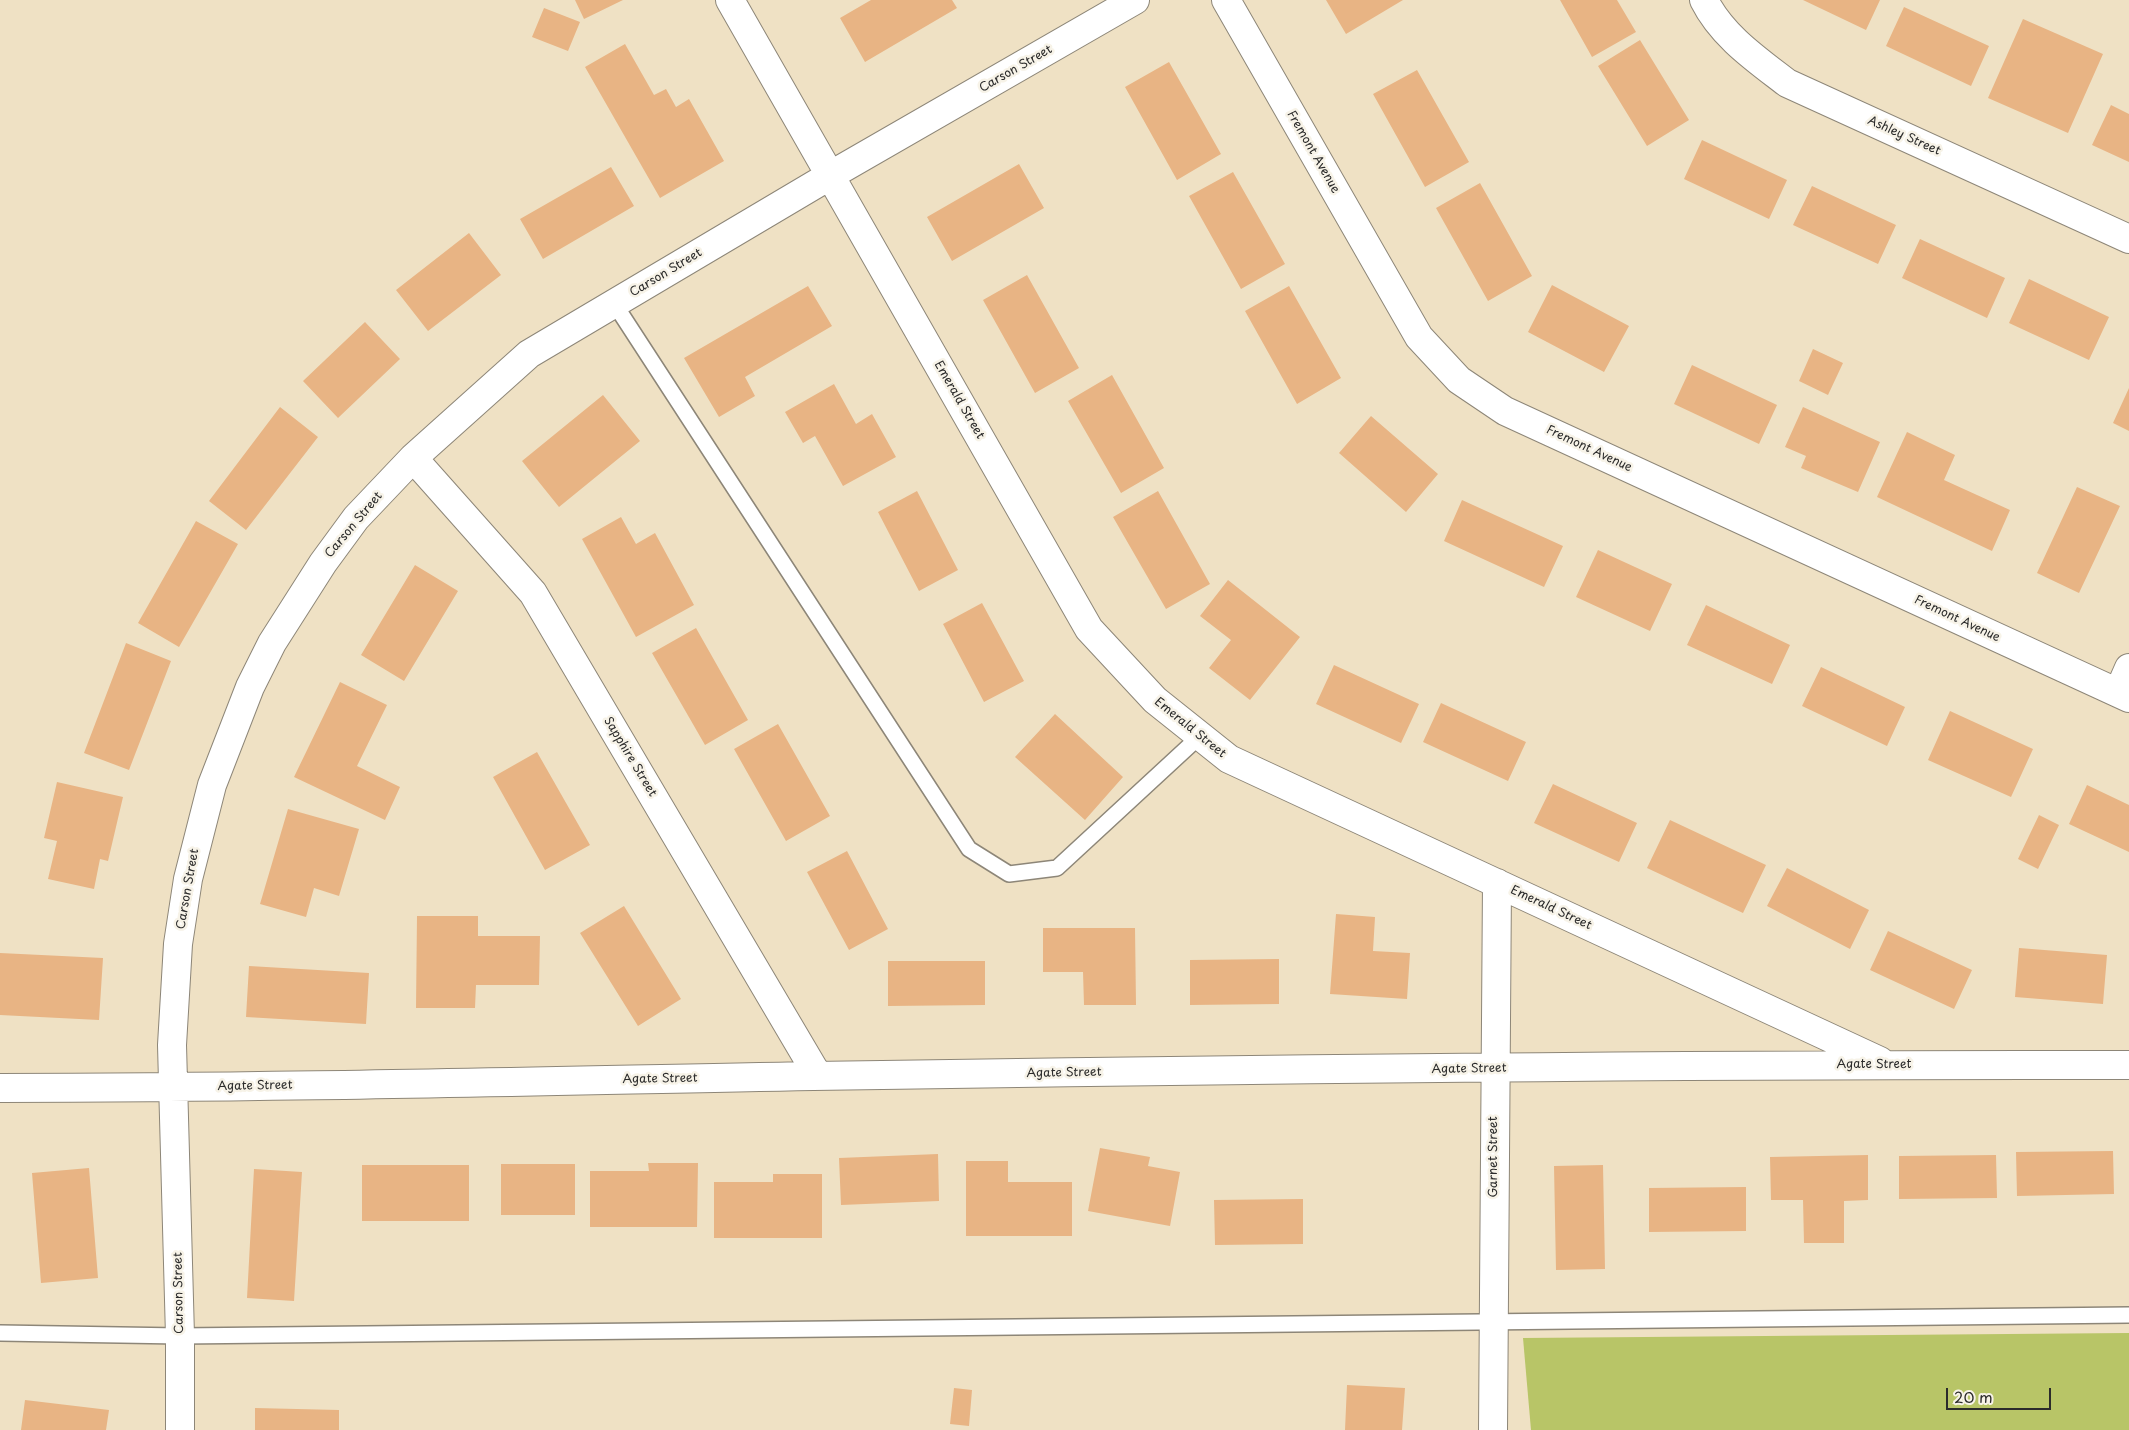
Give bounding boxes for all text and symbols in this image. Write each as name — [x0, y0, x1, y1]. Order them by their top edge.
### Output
street label: Carson Street — [977, 42, 1055, 96]
street label: Fremont Avenue — [1284, 108, 1342, 196]
street label: Ashley Street — [1865, 113, 1943, 159]
street label: Carson Street — [627, 246, 705, 300]
street label: Emerald Street — [931, 358, 987, 442]
street label: Fremont Avenue — [1544, 423, 1634, 475]
street label: Carson Street — [322, 489, 386, 561]
street label: Fremont Avenue — [1912, 593, 2002, 645]
street label: Emerald Street — [1151, 695, 1229, 761]
street label: Sapphire Street — [601, 714, 659, 800]
street label: Carson Street — [174, 848, 202, 930]
street label: Emerald Street — [1508, 883, 1594, 933]
street label: Agate Street — [1836, 1058, 1912, 1072]
street label: Agate Street — [1431, 1061, 1507, 1077]
street label: Agate Street — [1026, 1065, 1102, 1081]
street label: Agate Street — [622, 1071, 698, 1087]
street label: Agate Street — [217, 1078, 293, 1094]
street label: Garnet Street — [1487, 1116, 1501, 1198]
street label: Carson Street — [171, 1252, 187, 1334]
scale bar — [1949, 1378, 2054, 1410]
text: 20 m — [1954, 1385, 1993, 1408]

